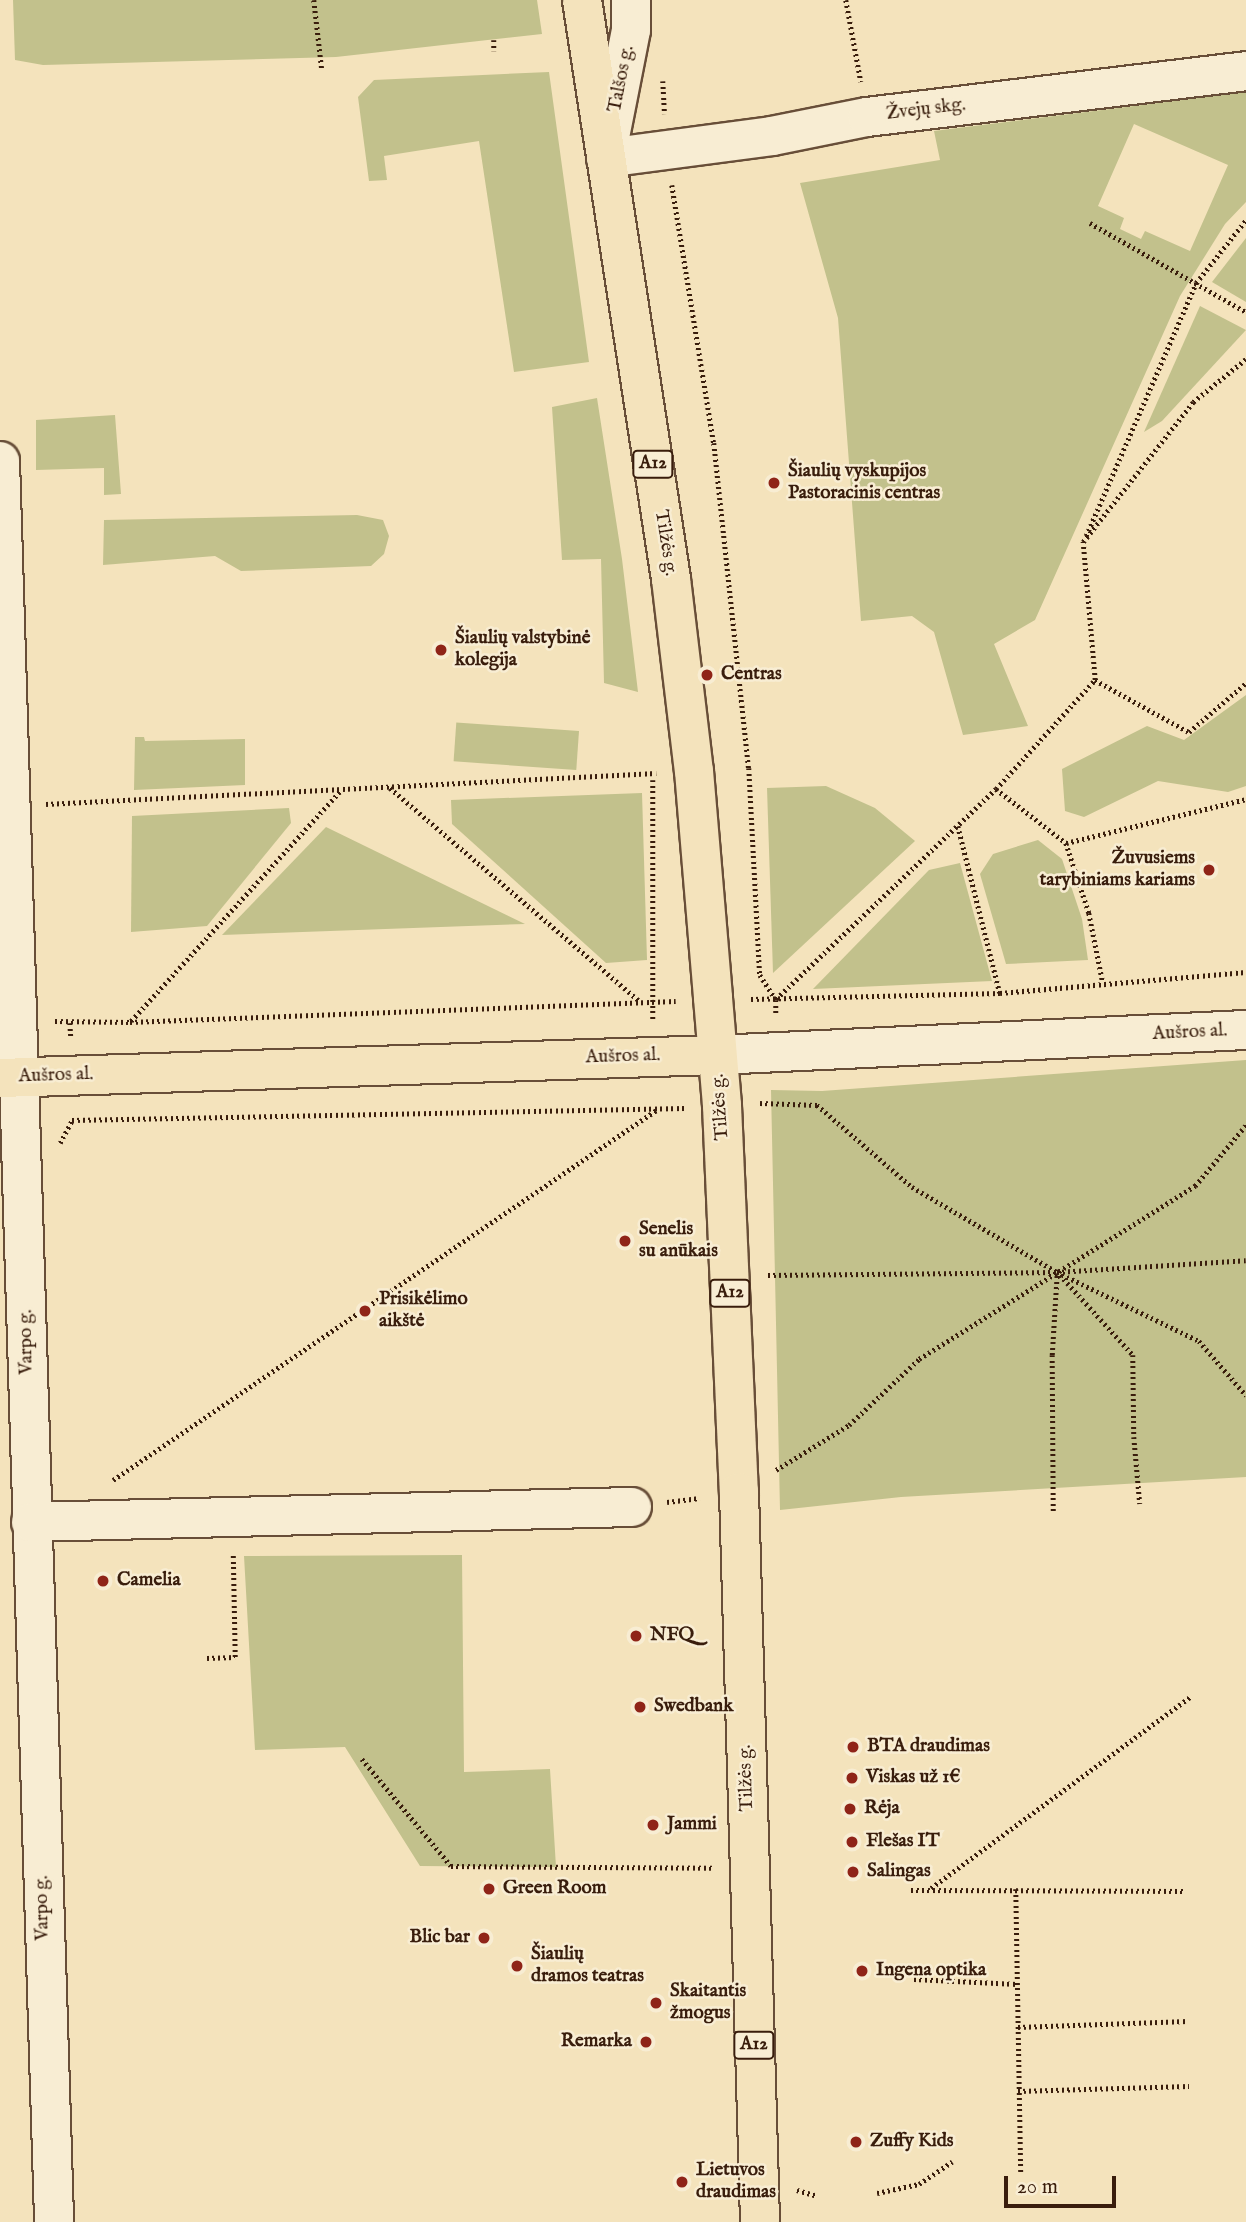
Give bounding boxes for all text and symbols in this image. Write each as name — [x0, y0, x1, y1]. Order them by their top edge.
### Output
street label: Talšos g. — [604, 44, 640, 114]
street label: Žvejų skg. — [885, 94, 967, 126]
road number: A12 — [632, 450, 674, 478]
place label: Šiaulių vyskupijos Pastoracinis centras — [788, 461, 940, 505]
marker: Šiaulių vyskupijos Pastoracinis centras — [766, 475, 782, 491]
street label: Tilžės g. — [649, 508, 681, 578]
place label: Šiaulių valstybinė kolegija — [455, 628, 590, 672]
marker: Šiaulių valstybinė kolegija — [433, 642, 449, 658]
place label: Centras — [721, 664, 782, 686]
marker: Centras — [699, 667, 715, 683]
place label: Žuvusiems tarybiniams kariams — [1040, 848, 1195, 892]
marker: Žuvusiems tarybiniams kariams — [1201, 862, 1217, 878]
street label: Aušros al. — [1152, 1020, 1228, 1046]
street label: Aušros al. — [585, 1044, 661, 1070]
street label: Aušros al. — [18, 1063, 94, 1089]
street label: Tilžės g. — [707, 1073, 735, 1141]
place label: Senelis su anūkais — [639, 1219, 718, 1263]
marker: Senelis su anūkais — [617, 1233, 633, 1249]
road number: A12 — [709, 1278, 751, 1308]
place label: Prisikėlimo aikštė — [379, 1289, 468, 1333]
marker: Prisikėlimo aikštė — [357, 1303, 373, 1319]
street label: Varpo g. — [15, 1309, 39, 1375]
place label: Camelia — [117, 1570, 181, 1592]
marker: Camelia — [95, 1573, 111, 1589]
place label: NFQ — [650, 1625, 694, 1647]
marker: NFQ — [628, 1628, 644, 1644]
place label: Swedbank — [654, 1696, 733, 1718]
marker: Swedbank — [632, 1699, 648, 1715]
place label: BTA draudimas — [867, 1736, 990, 1758]
marker: BTA draudimas — [845, 1739, 861, 1755]
street label: Tilžės g. — [734, 1744, 760, 1812]
place label: Viskas už 1€ — [866, 1767, 960, 1789]
marker: Viskas už 1€ — [844, 1770, 860, 1786]
place label: Rėja — [864, 1798, 900, 1820]
marker: Rėja — [842, 1801, 858, 1817]
place label: Jammi — [667, 1814, 717, 1836]
marker: Jammi — [645, 1817, 661, 1833]
place label: Flešas IT — [866, 1831, 940, 1853]
marker: Flešas IT — [844, 1834, 860, 1850]
place label: Salingas — [867, 1861, 931, 1883]
marker: Salingas — [845, 1864, 861, 1880]
street label: Varpo g. — [31, 1875, 55, 1941]
place label: Green Room — [503, 1878, 606, 1900]
marker: Green Room — [481, 1881, 497, 1897]
place label: Blic bar — [410, 1927, 470, 1949]
marker: Blic bar — [476, 1930, 492, 1946]
place label: Šiaulių dramos teatras — [531, 1944, 644, 1988]
marker: Šiaulių dramos teatras — [509, 1958, 525, 1974]
place label: Ingena optika — [876, 1960, 986, 1982]
marker: Ingena optika — [854, 1963, 870, 1979]
place label: Skaitantis žmogus — [670, 1981, 746, 2025]
marker: Skaitantis žmogus — [648, 1995, 664, 2011]
place label: Remarka — [561, 2031, 632, 2053]
road number: A12 — [733, 2031, 775, 2060]
marker: Remarka — [638, 2034, 654, 2050]
place label: Zuffy Kids — [870, 2131, 954, 2153]
marker: Zuffy Kids — [848, 2134, 864, 2150]
place label: Lietuvos draudimas — [696, 2160, 776, 2204]
scale bar — [1008, 2162, 1120, 2206]
marker: Lietuvos draudimas — [674, 2174, 690, 2190]
text: 20 m — [1017, 2174, 1058, 2201]

